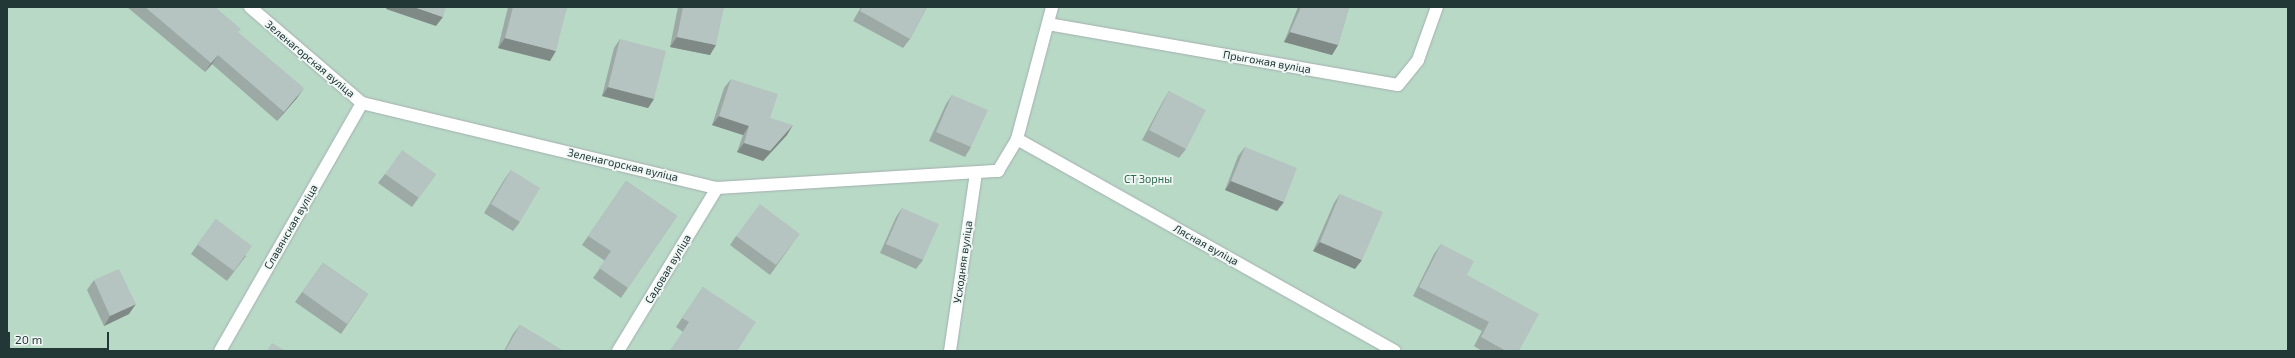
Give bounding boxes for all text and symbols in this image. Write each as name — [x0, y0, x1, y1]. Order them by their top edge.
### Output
street label: Зеленагорская вуліца — [262, 18, 358, 100]
street label: Прыгожая вуліца — [1222, 48, 1312, 76]
street label: Зеленагорская вуліца — [566, 146, 680, 184]
park label: СТ Зорны — [1124, 172, 1172, 186]
street label: Славянская вуліца — [261, 182, 321, 272]
street label: Усходняя вуліца — [951, 220, 975, 304]
street label: Лясная вуліца — [1171, 222, 1241, 268]
street label: Садовая вуліца — [642, 232, 694, 306]
scale bar — [10, 324, 111, 350]
text: 20 m — [15, 332, 42, 346]

